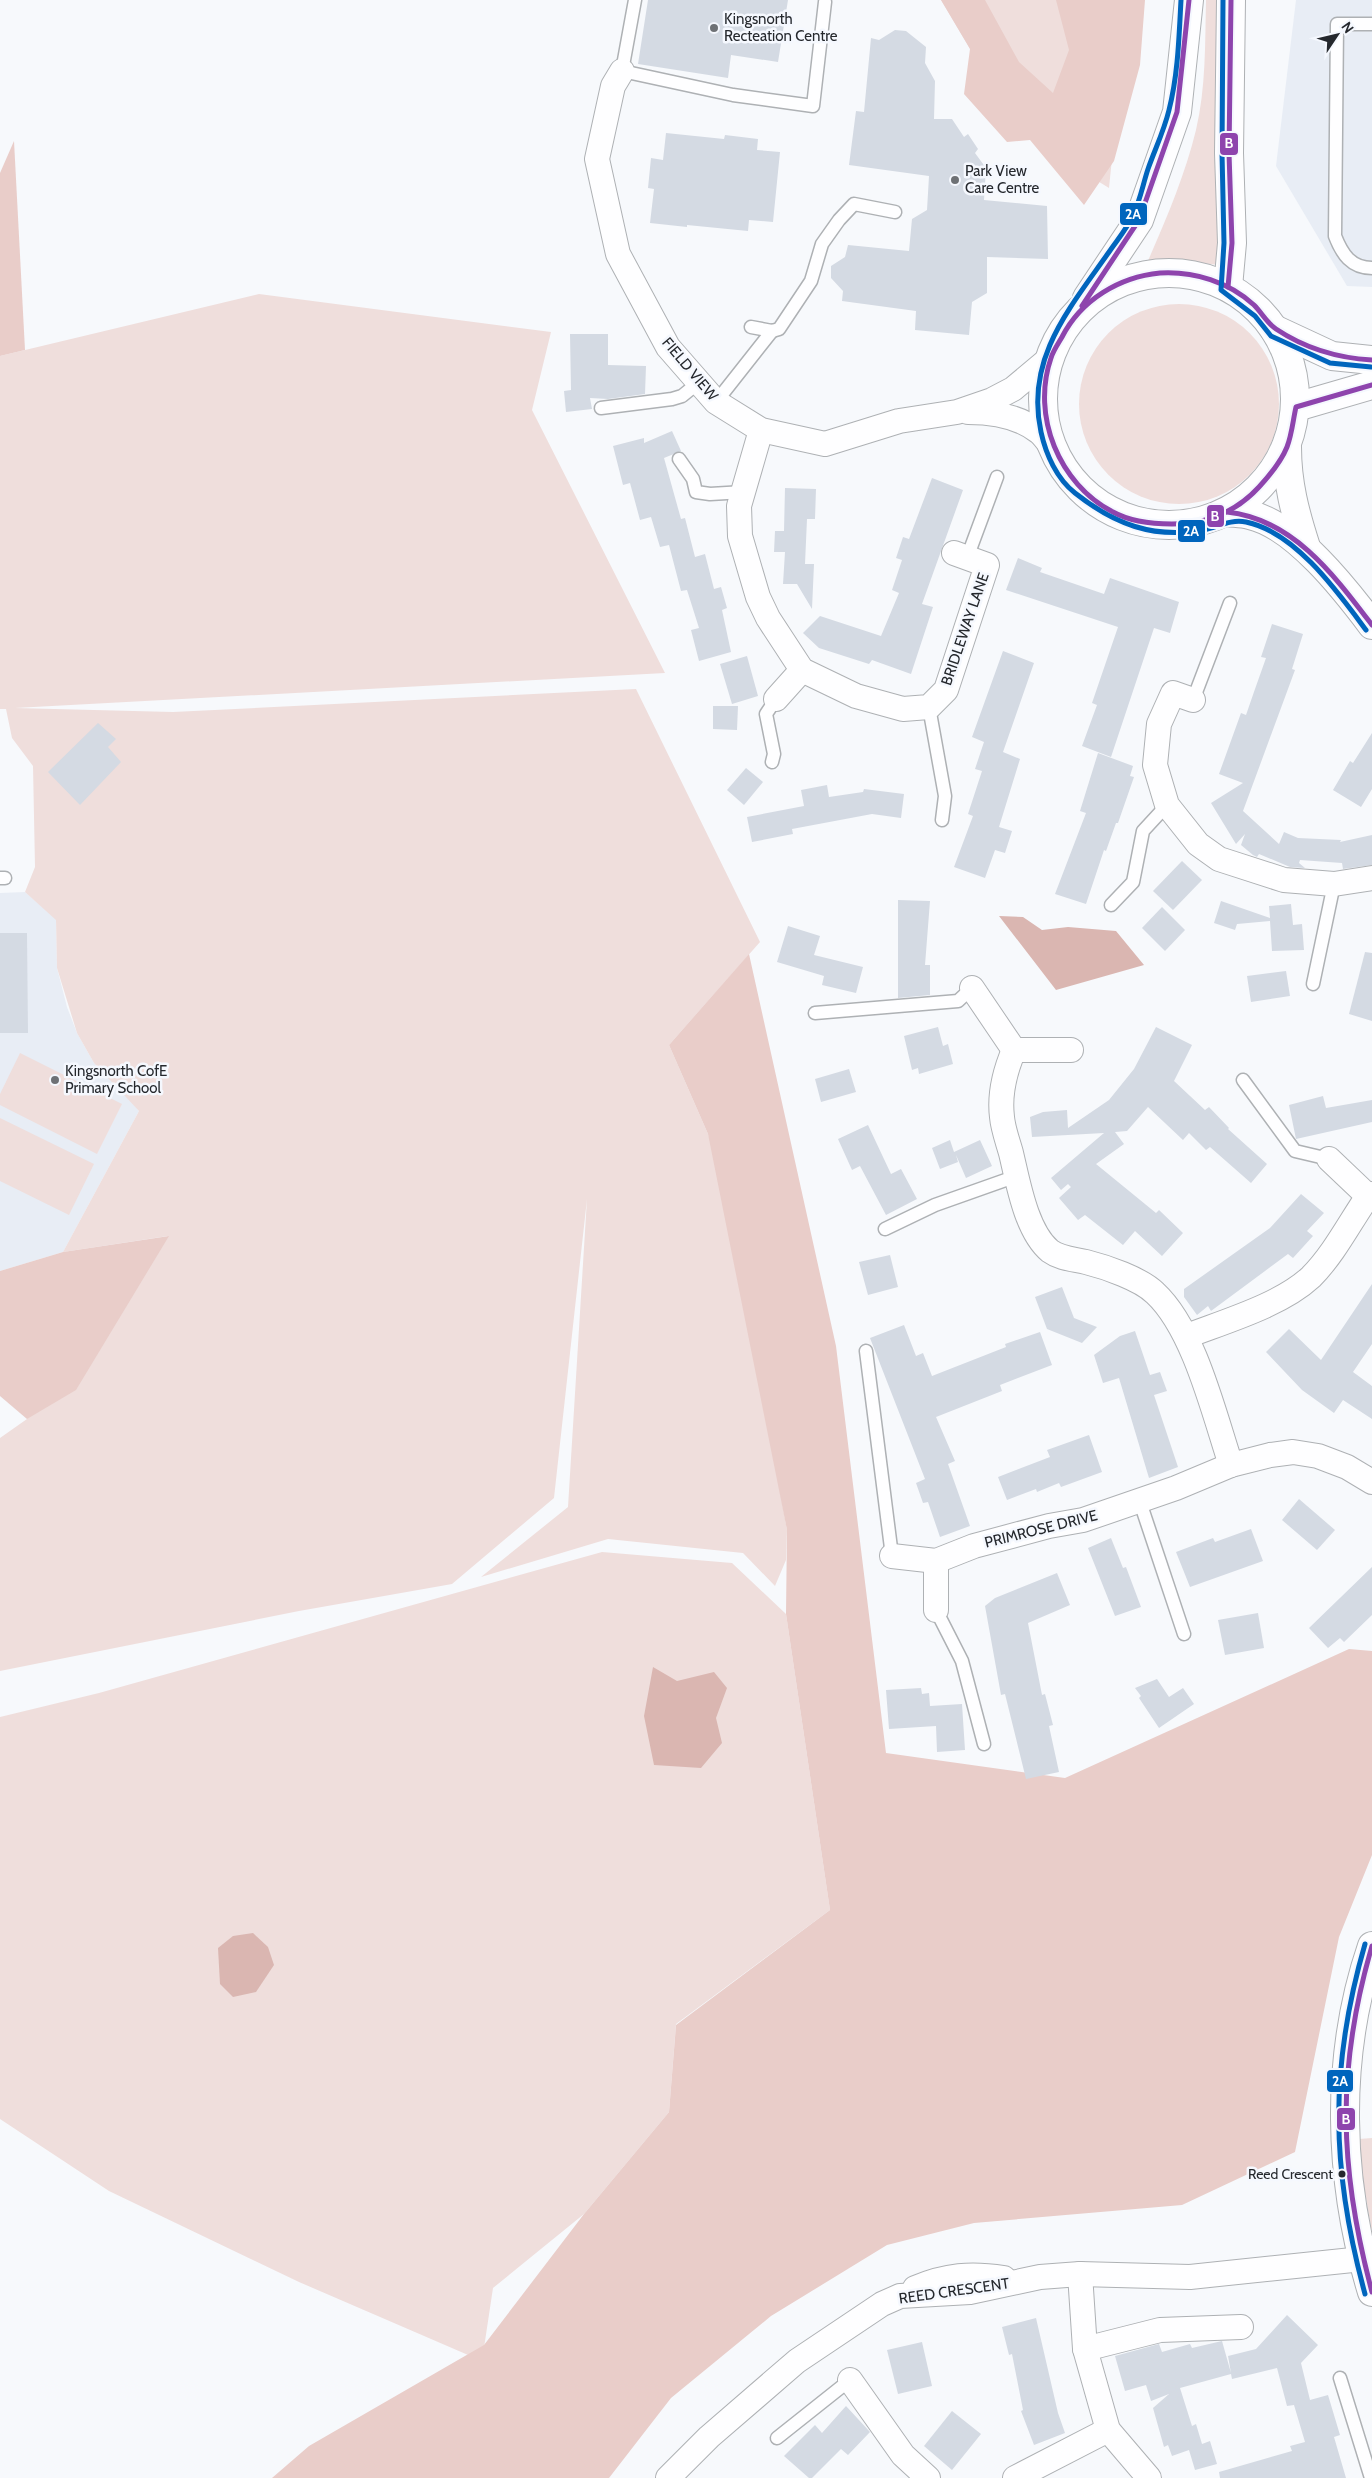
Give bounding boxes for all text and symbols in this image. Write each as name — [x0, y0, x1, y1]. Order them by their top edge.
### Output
place label: Kingsnorth Recteation Centre — [724, 10, 838, 45]
north arrow — [1312, 10, 1362, 60]
text: N — [1337, 18, 1358, 37]
marker: Kingsnorth Recteation Centre — [708, 22, 720, 34]
line badge: B — [1219, 132, 1239, 156]
text: B — [1225, 134, 1234, 152]
place label: Park View Care Centre — [965, 162, 1040, 197]
marker: Park View Care Centre — [949, 174, 961, 186]
line badge: 2A — [1119, 202, 1148, 226]
text: 2A — [1125, 205, 1141, 223]
street label: FIELD VIEW — [658, 334, 722, 405]
line badge: B — [1206, 504, 1225, 528]
text: B — [1211, 507, 1220, 525]
line badge: 2A — [1177, 519, 1206, 543]
text: 2A — [1183, 522, 1199, 540]
street label: BRIDLEWAY LANE — [937, 570, 993, 688]
place label: Kingsnorth CofE Primary School — [65, 1062, 167, 1097]
marker: Kingsnorth CofE Primary School — [49, 1074, 61, 1086]
street label: PRIMROSE DRIVE — [983, 1506, 1099, 1552]
line badge: 2A — [1326, 2069, 1354, 2093]
text: 2A — [1332, 2072, 1348, 2090]
line badge: B — [1336, 2107, 1356, 2131]
text: B — [1342, 2110, 1351, 2128]
place label: Reed Crescent — [1248, 2165, 1333, 2183]
marker: Reed Crescent — [1337, 2169, 1347, 2179]
street label: REED CRESCENT — [898, 2274, 1010, 2308]

